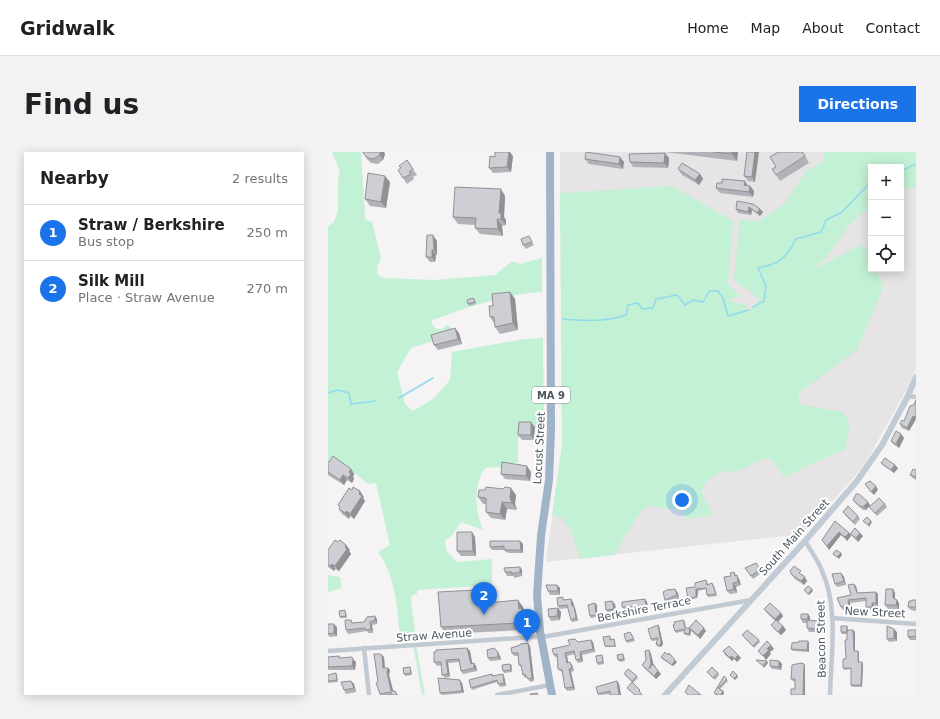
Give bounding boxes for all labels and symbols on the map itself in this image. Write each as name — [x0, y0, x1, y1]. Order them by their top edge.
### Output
road number: MA 9 — [532, 387, 570, 403]
street label: Locust Street — [531, 411, 548, 485]
your location — [672, 490, 692, 510]
street label: South Main Street — [757, 496, 833, 578]
pin: 2 — [471, 582, 497, 615]
street label: Berkshire Terrace — [596, 594, 692, 625]
street label: Beacon Street — [814, 599, 829, 678]
street label: New Street — [844, 604, 906, 621]
pin: 1 — [514, 609, 540, 642]
street label: Straw Avenue — [396, 626, 473, 645]

